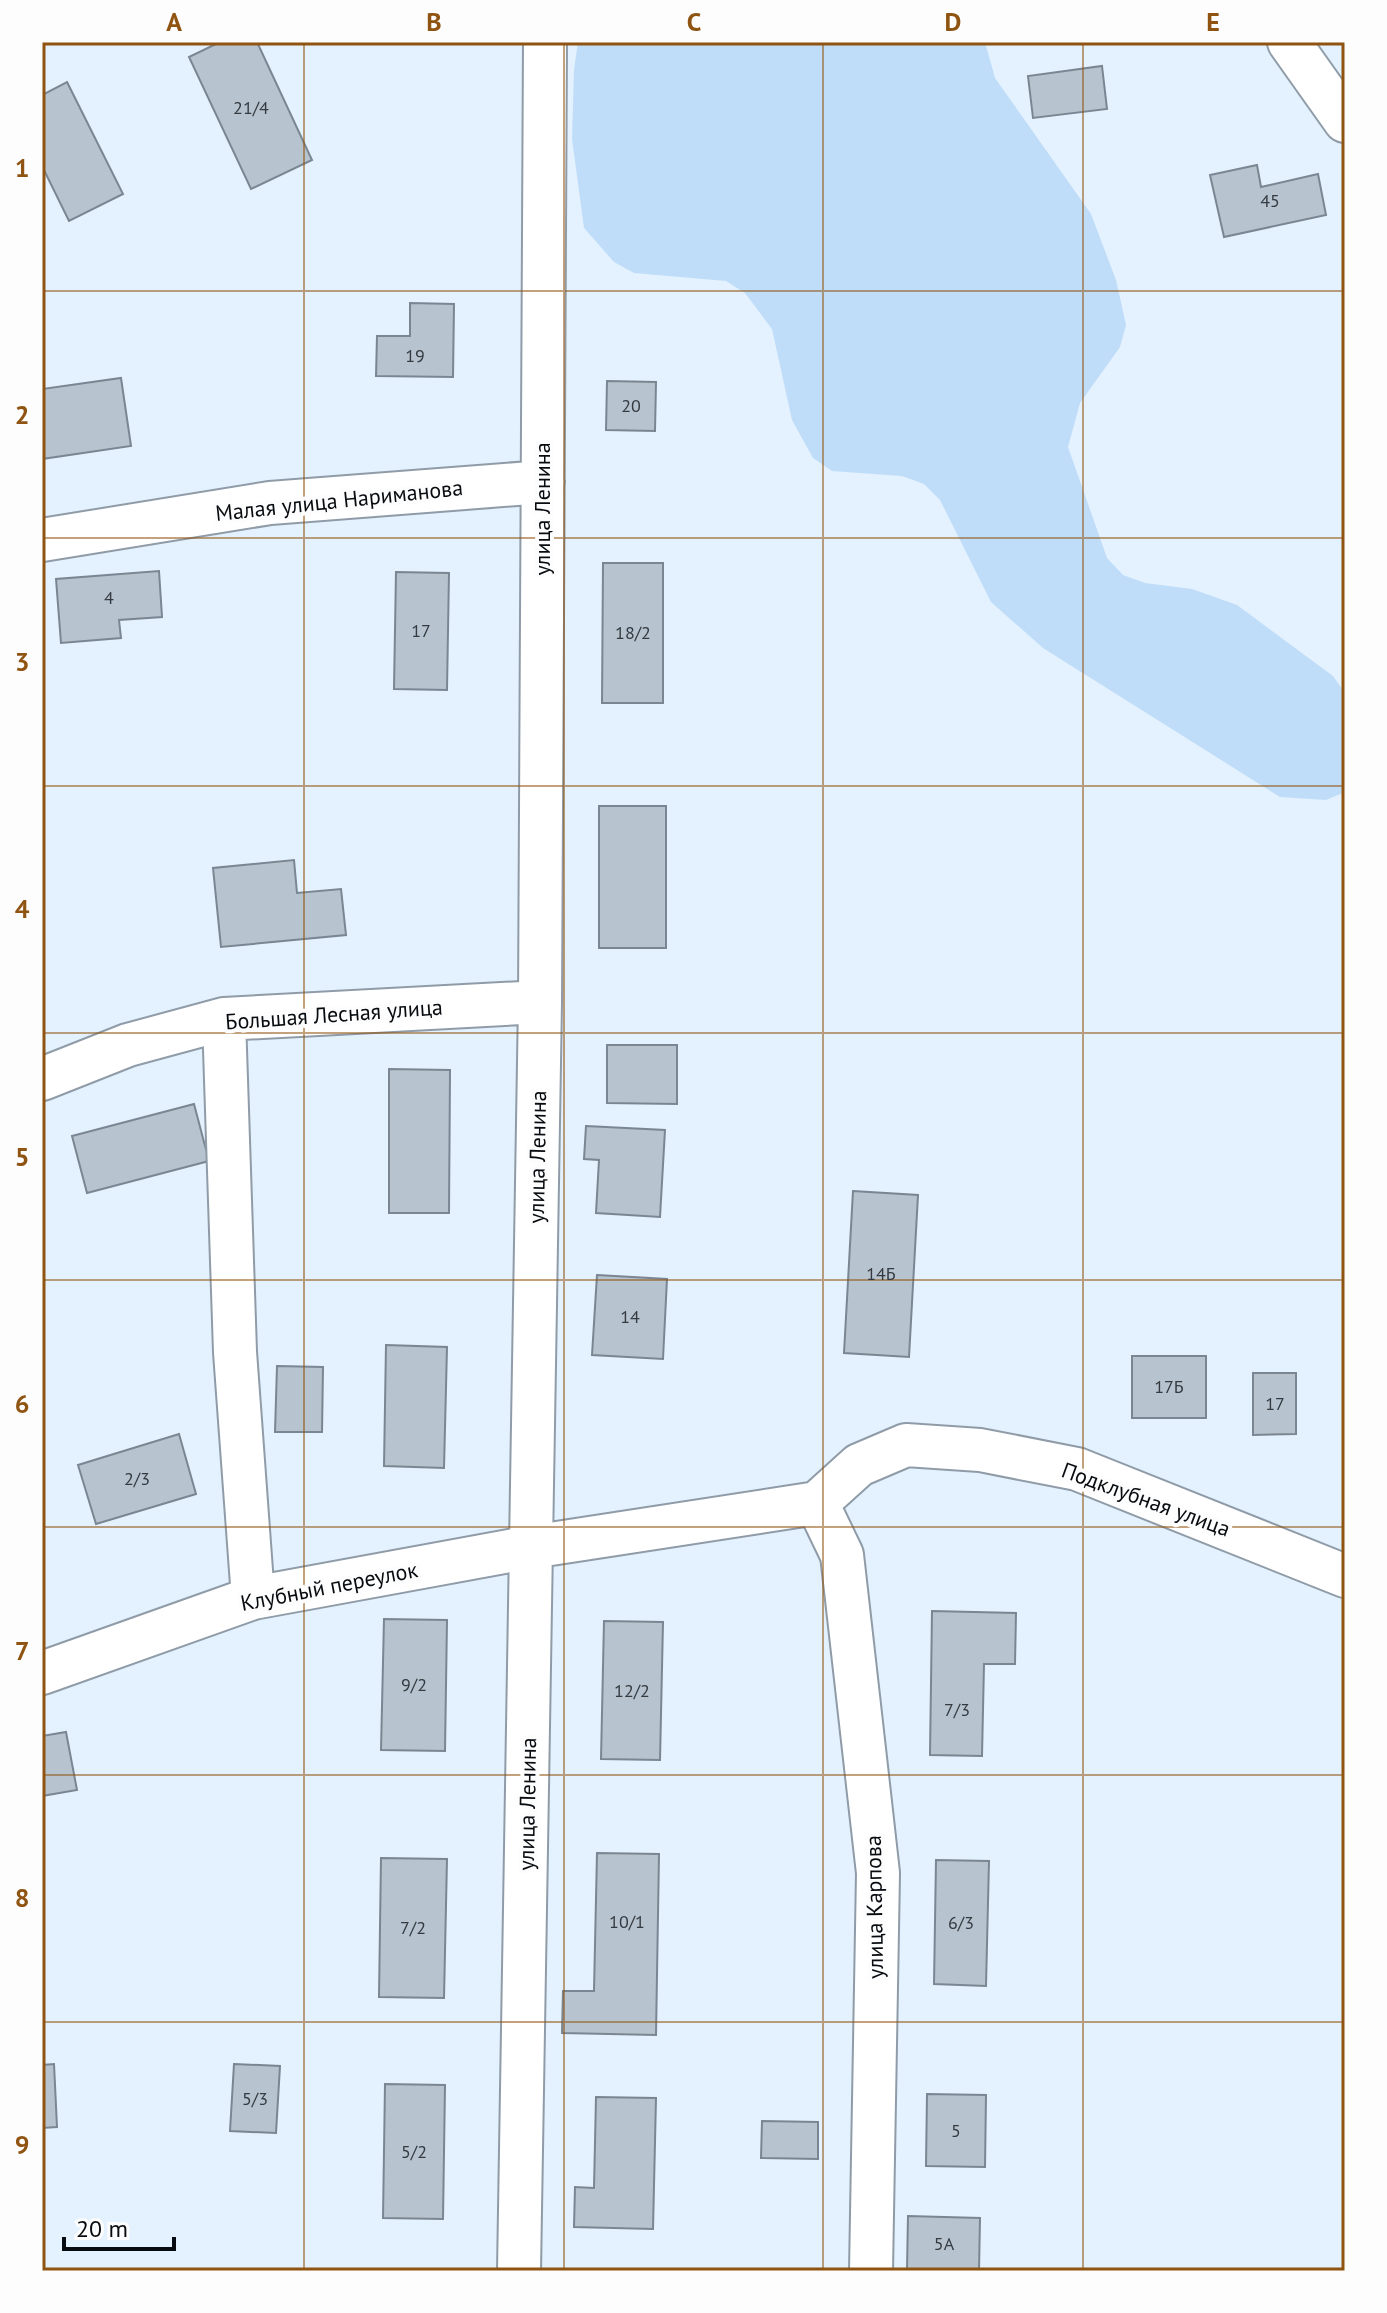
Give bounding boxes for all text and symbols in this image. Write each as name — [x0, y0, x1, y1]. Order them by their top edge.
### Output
text: A — [166, 5, 182, 38]
text: B — [426, 5, 442, 38]
text: C — [687, 5, 701, 38]
text: D — [945, 5, 961, 38]
text: E — [1206, 5, 1220, 38]
house number: 21/4 — [233, 96, 269, 119]
text: 1 — [15, 151, 29, 184]
house number: 45 — [1260, 189, 1280, 212]
house number: 19 — [405, 344, 425, 367]
house number: 20 — [621, 394, 641, 417]
text: 2 — [15, 398, 29, 431]
street label: улица Ленина — [528, 442, 556, 576]
street label: Малая улица Нариманова — [214, 473, 464, 527]
house number: 4 — [104, 586, 114, 609]
house number: 17 — [411, 619, 431, 642]
house number: 18/2 — [615, 621, 651, 644]
text: 3 — [15, 645, 29, 678]
text: 4 — [15, 892, 30, 925]
street label: Большая Лесная улица — [224, 992, 444, 1036]
street label: улица Ленина — [522, 1090, 552, 1224]
text: 5 — [15, 1140, 29, 1173]
house number: 14Б — [866, 1262, 896, 1285]
house number: 14 — [620, 1305, 640, 1328]
house number: 17Б — [1154, 1375, 1184, 1398]
text: 6 — [15, 1387, 29, 1420]
house number: 17 — [1265, 1392, 1285, 1415]
street label: Подклубная улица — [1058, 1455, 1234, 1543]
house number: 2/3 — [124, 1467, 150, 1490]
street label: Клубный переулок — [238, 1555, 420, 1617]
text: 7 — [15, 1634, 29, 1667]
house number: 9/2 — [401, 1673, 427, 1696]
house number: 12/2 — [614, 1679, 650, 1702]
house number: 7/3 — [944, 1698, 970, 1721]
street label: улица Ленина — [512, 1737, 542, 1871]
street label: улица Карпова — [859, 1835, 889, 1979]
text: 8 — [15, 1881, 29, 1914]
house number: 10/1 — [609, 1910, 645, 1933]
house number: 6/3 — [948, 1911, 974, 1934]
house number: 7/2 — [400, 1916, 426, 1939]
house number: 5/3 — [242, 2087, 268, 2110]
house number: 5 — [951, 2119, 961, 2142]
text: 9 — [15, 2128, 29, 2161]
house number: 5/2 — [401, 2140, 427, 2163]
scale bar — [64, 2201, 174, 2251]
text: 20 m — [76, 2213, 128, 2244]
house number: 5А — [934, 2232, 955, 2255]

